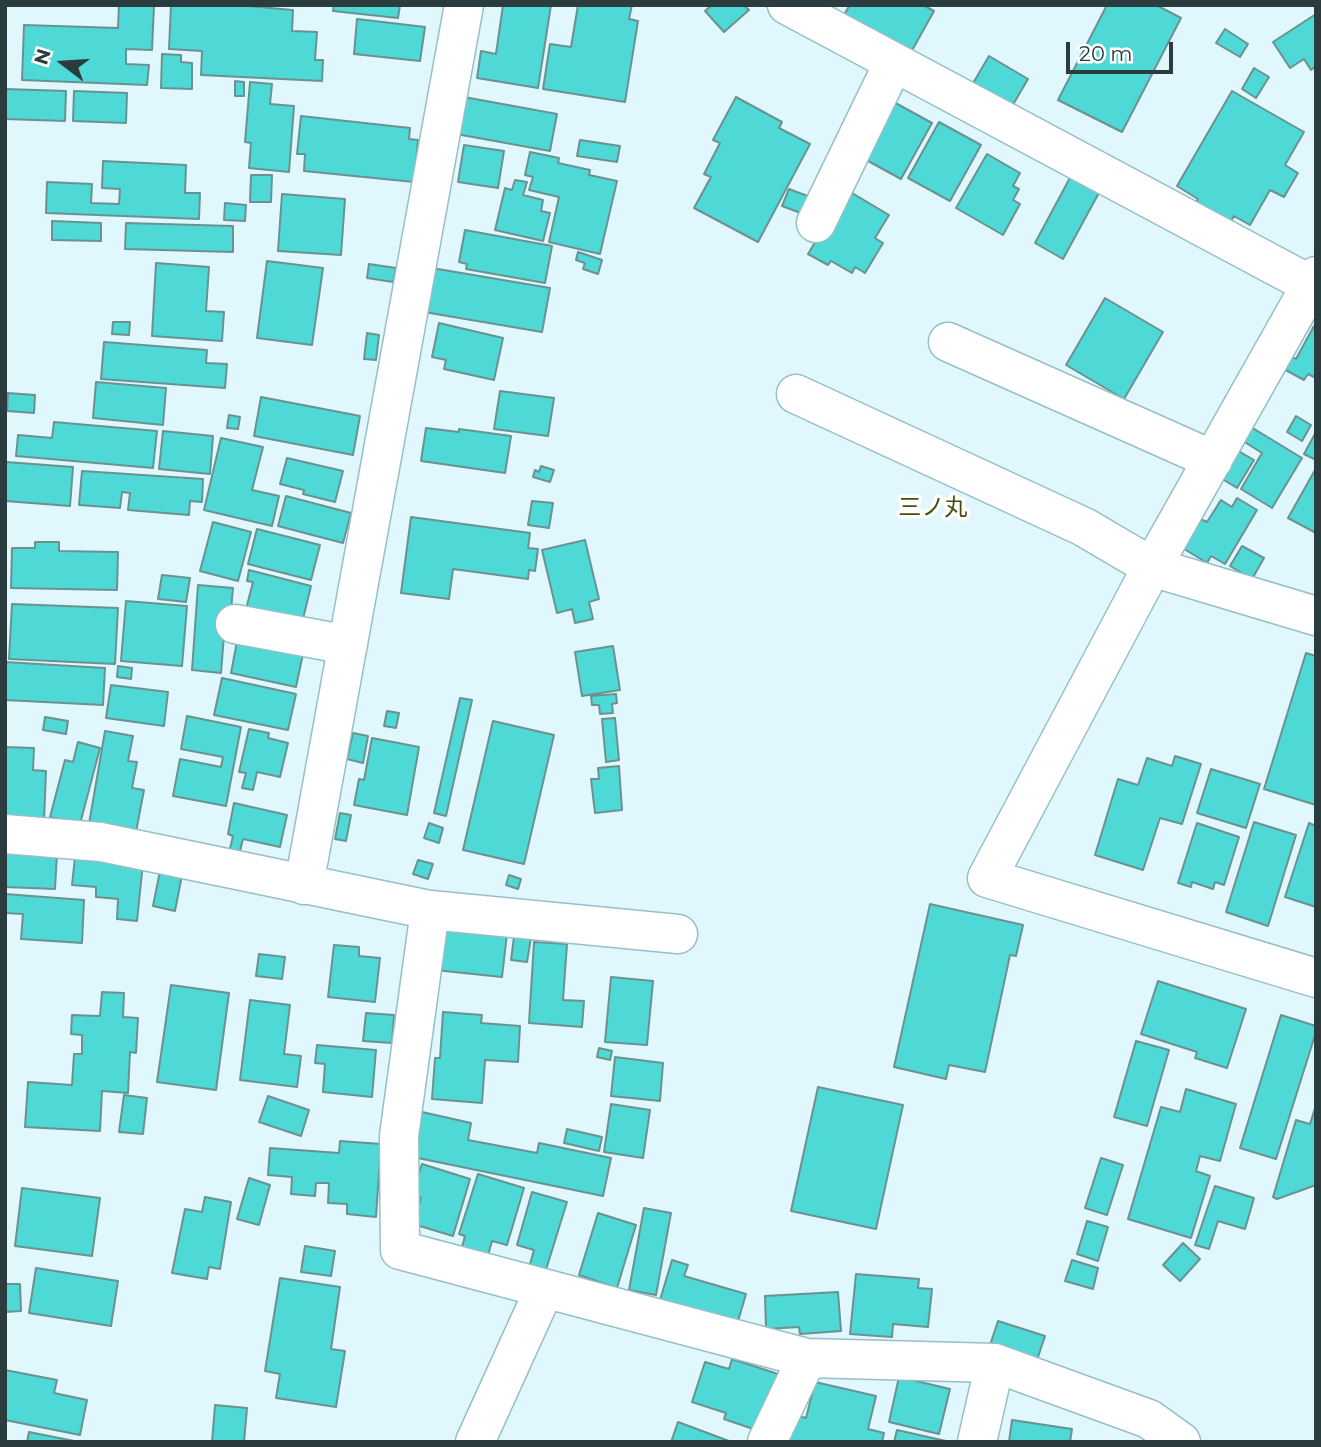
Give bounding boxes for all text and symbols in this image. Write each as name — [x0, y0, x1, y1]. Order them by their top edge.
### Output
north arrow — [28, 28, 98, 98]
scale bar — [1069, 28, 1176, 72]
text: 20 m — [1079, 41, 1133, 66]
text: N — [29, 46, 56, 67]
district label: 三ノ丸 — [899, 494, 967, 522]

